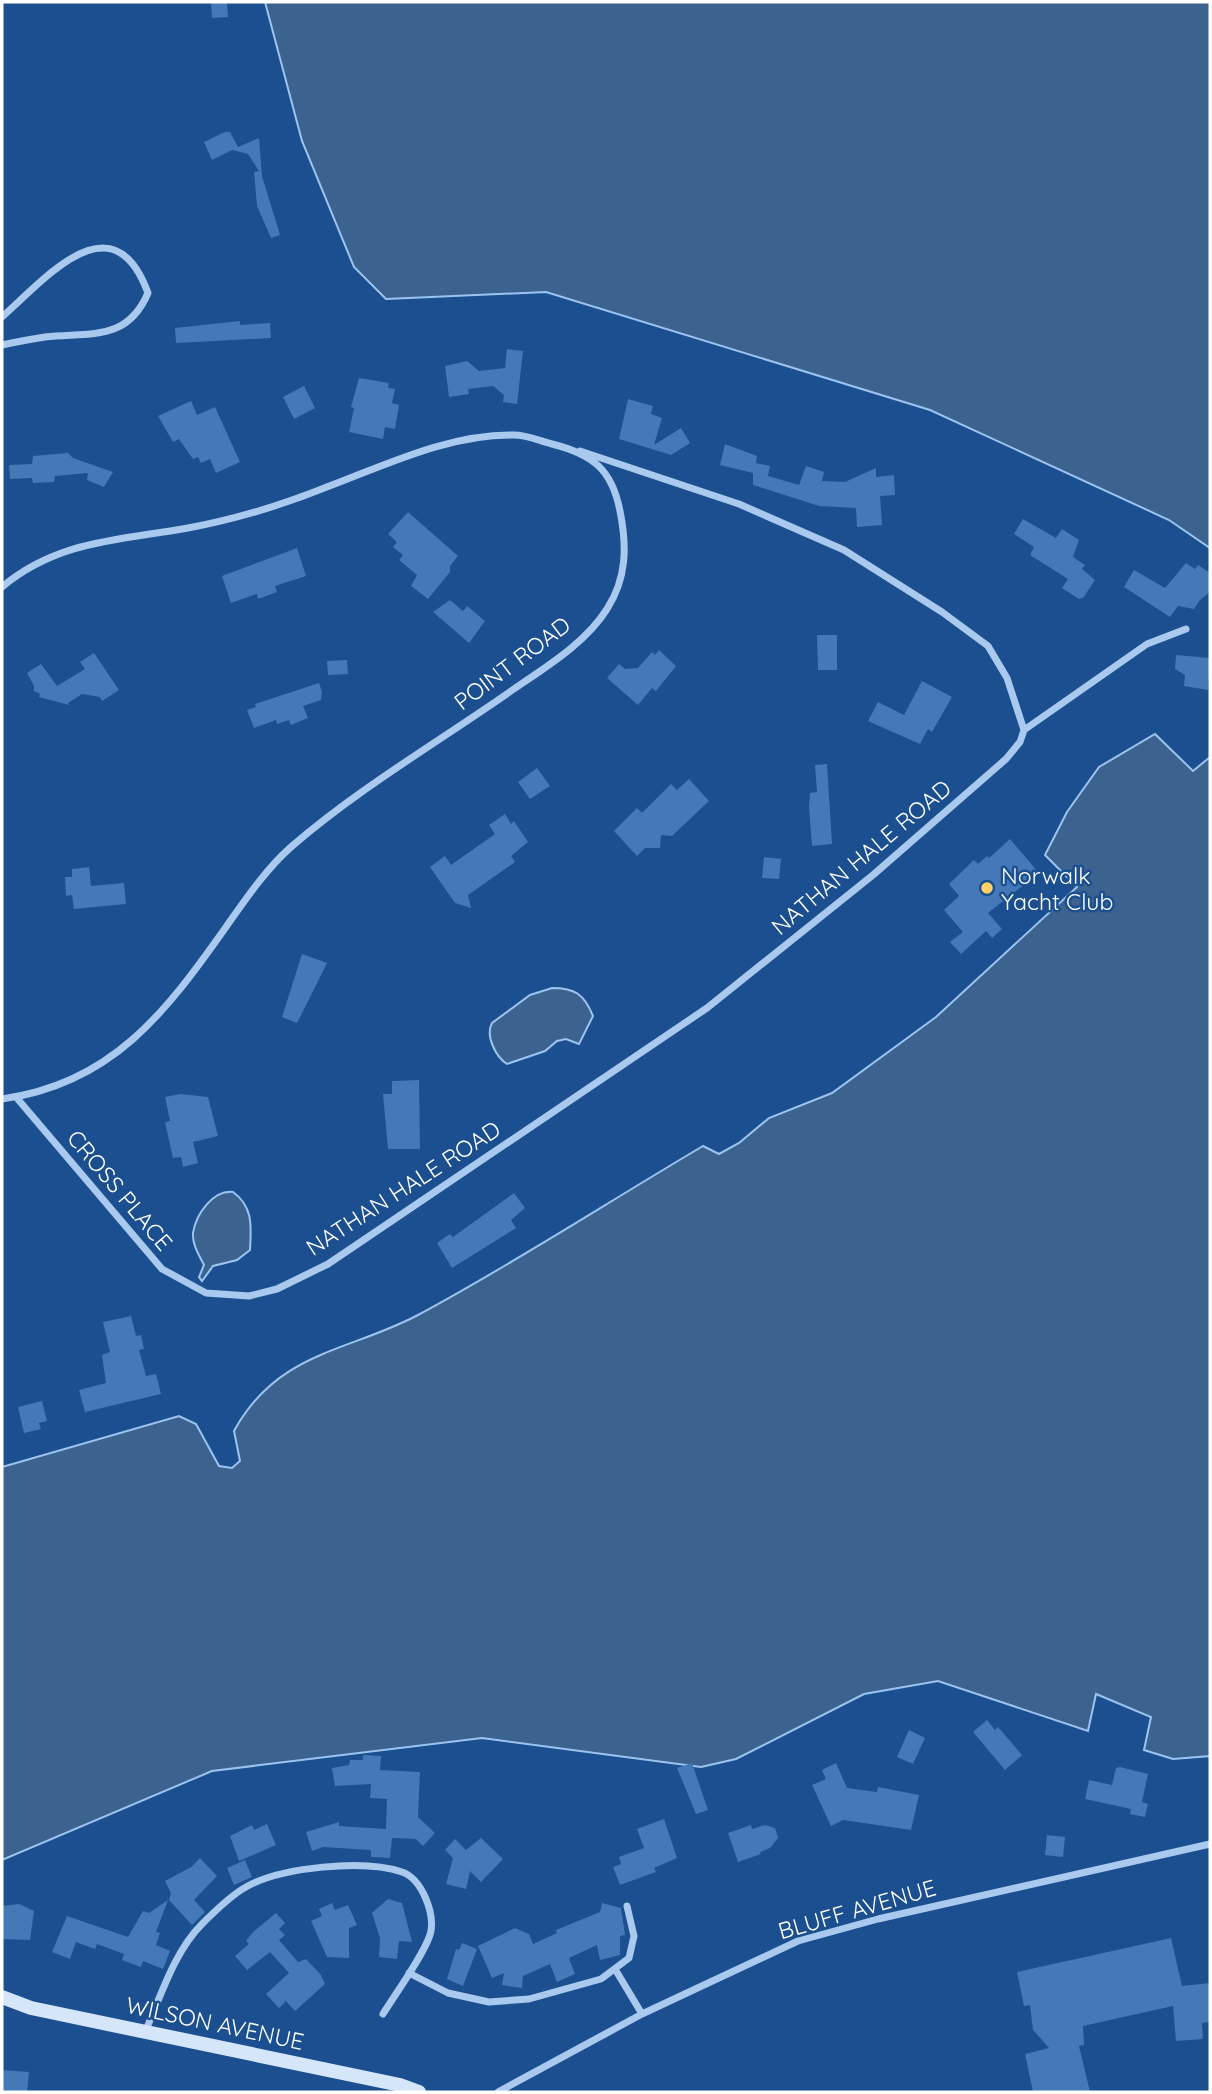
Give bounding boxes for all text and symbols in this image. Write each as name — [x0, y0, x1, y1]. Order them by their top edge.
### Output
street label: POINT ROAD — [448, 610, 576, 716]
street label: NATHAN HALE ROAD — [765, 773, 957, 941]
place label: Norwalk Yacht Club — [1001, 861, 1113, 916]
marker: Norwalk Yacht Club — [979, 880, 995, 896]
street label: NATHAN HALE ROAD — [300, 1114, 506, 1262]
street label: CROSS PLACE — [61, 1124, 179, 1256]
street label: BLUFF AVENUE — [775, 1873, 939, 1945]
street label: WILSON AVENUE — [123, 1990, 307, 2056]

